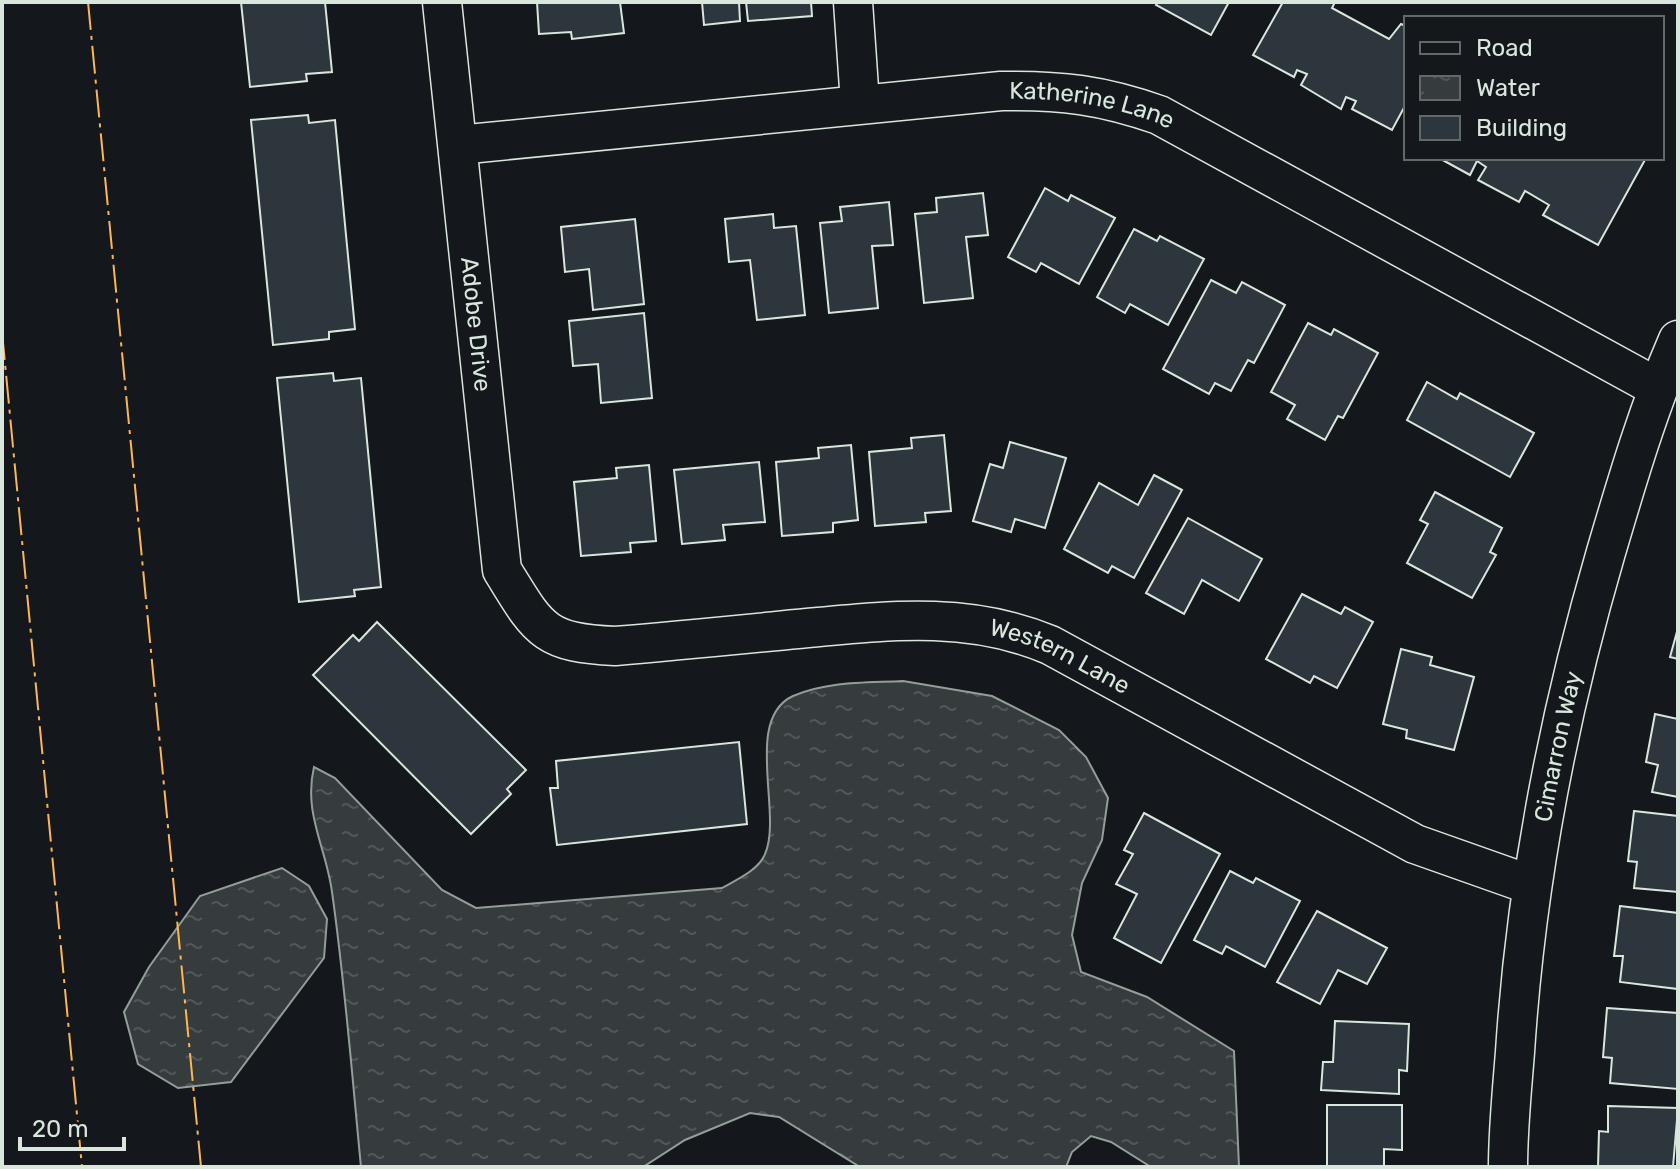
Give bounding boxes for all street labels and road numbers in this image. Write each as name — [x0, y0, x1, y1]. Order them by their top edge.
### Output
street label: Katherine Lane — [1009, 77, 1180, 135]
street label: Adobe Drive — [455, 255, 497, 393]
street label: Western Lane — [987, 613, 1135, 700]
street label: Cimarron Way — [1529, 668, 1588, 824]

